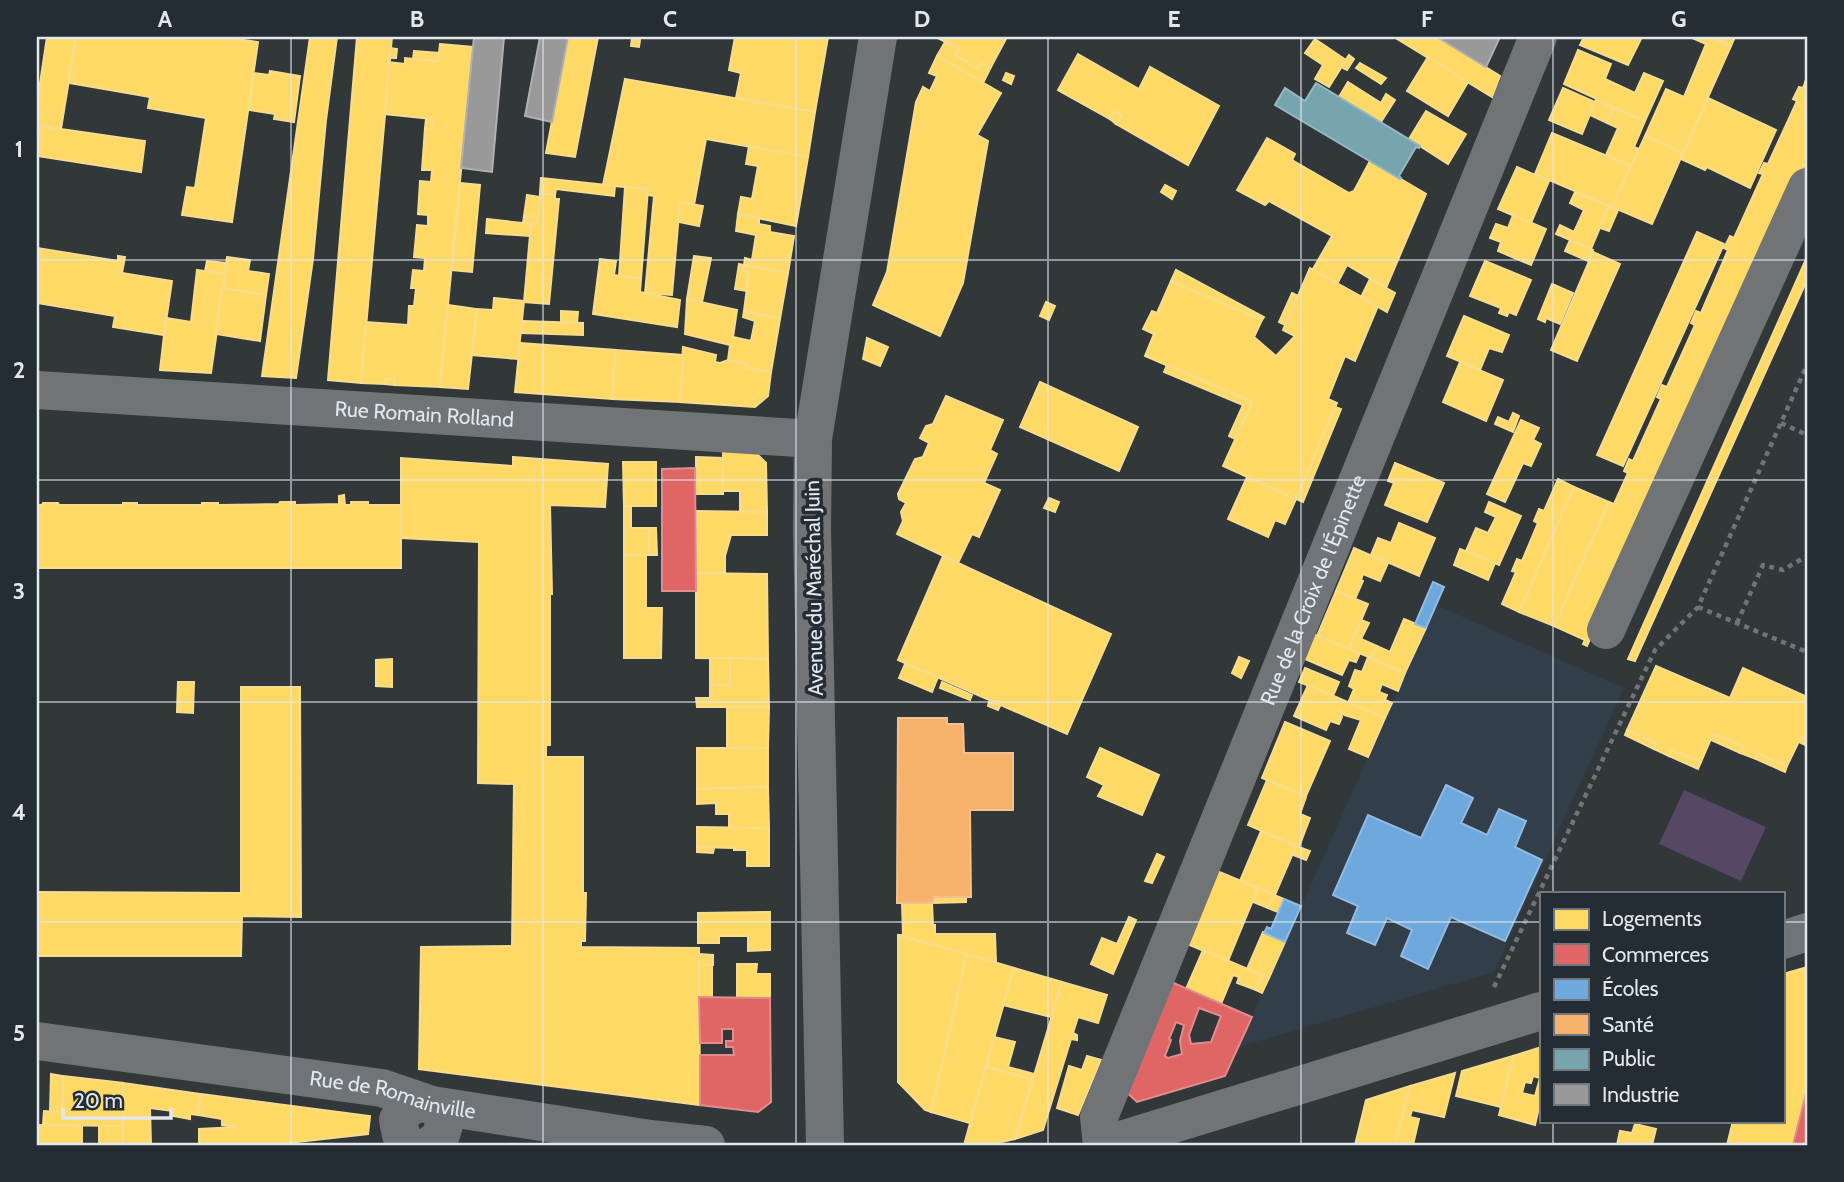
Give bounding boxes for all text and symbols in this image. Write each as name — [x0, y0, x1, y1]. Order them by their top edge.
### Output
text: A — [158, 5, 173, 33]
text: B — [410, 5, 424, 33]
text: C — [663, 5, 677, 33]
text: D — [914, 5, 930, 33]
text: E — [1167, 5, 1181, 33]
text: F — [1421, 5, 1433, 33]
text: G — [1671, 5, 1687, 33]
text: 1 — [15, 135, 23, 163]
text: 2 — [13, 356, 25, 384]
street label: Rue Romain Rolland — [334, 396, 515, 432]
street label: Rue de la Croix de l'Épinette — [1255, 471, 1371, 709]
street label: Avenue du Maréchal Juin — [799, 480, 828, 696]
text: 3 — [13, 577, 25, 605]
text: 4 — [12, 798, 26, 826]
legend — [1540, 892, 1784, 1122]
text: Logements — [1602, 906, 1702, 931]
text: Commerces — [1602, 942, 1709, 967]
text: Écoles — [1602, 976, 1659, 1001]
text: Santé — [1602, 1012, 1654, 1037]
text: 5 — [13, 1019, 25, 1047]
text: Public — [1602, 1046, 1656, 1071]
street label: Rue de Romainville — [308, 1065, 478, 1124]
scale bar — [63, 1077, 172, 1121]
text: Industrie — [1602, 1082, 1679, 1107]
text: 20 m — [74, 1088, 123, 1113]

